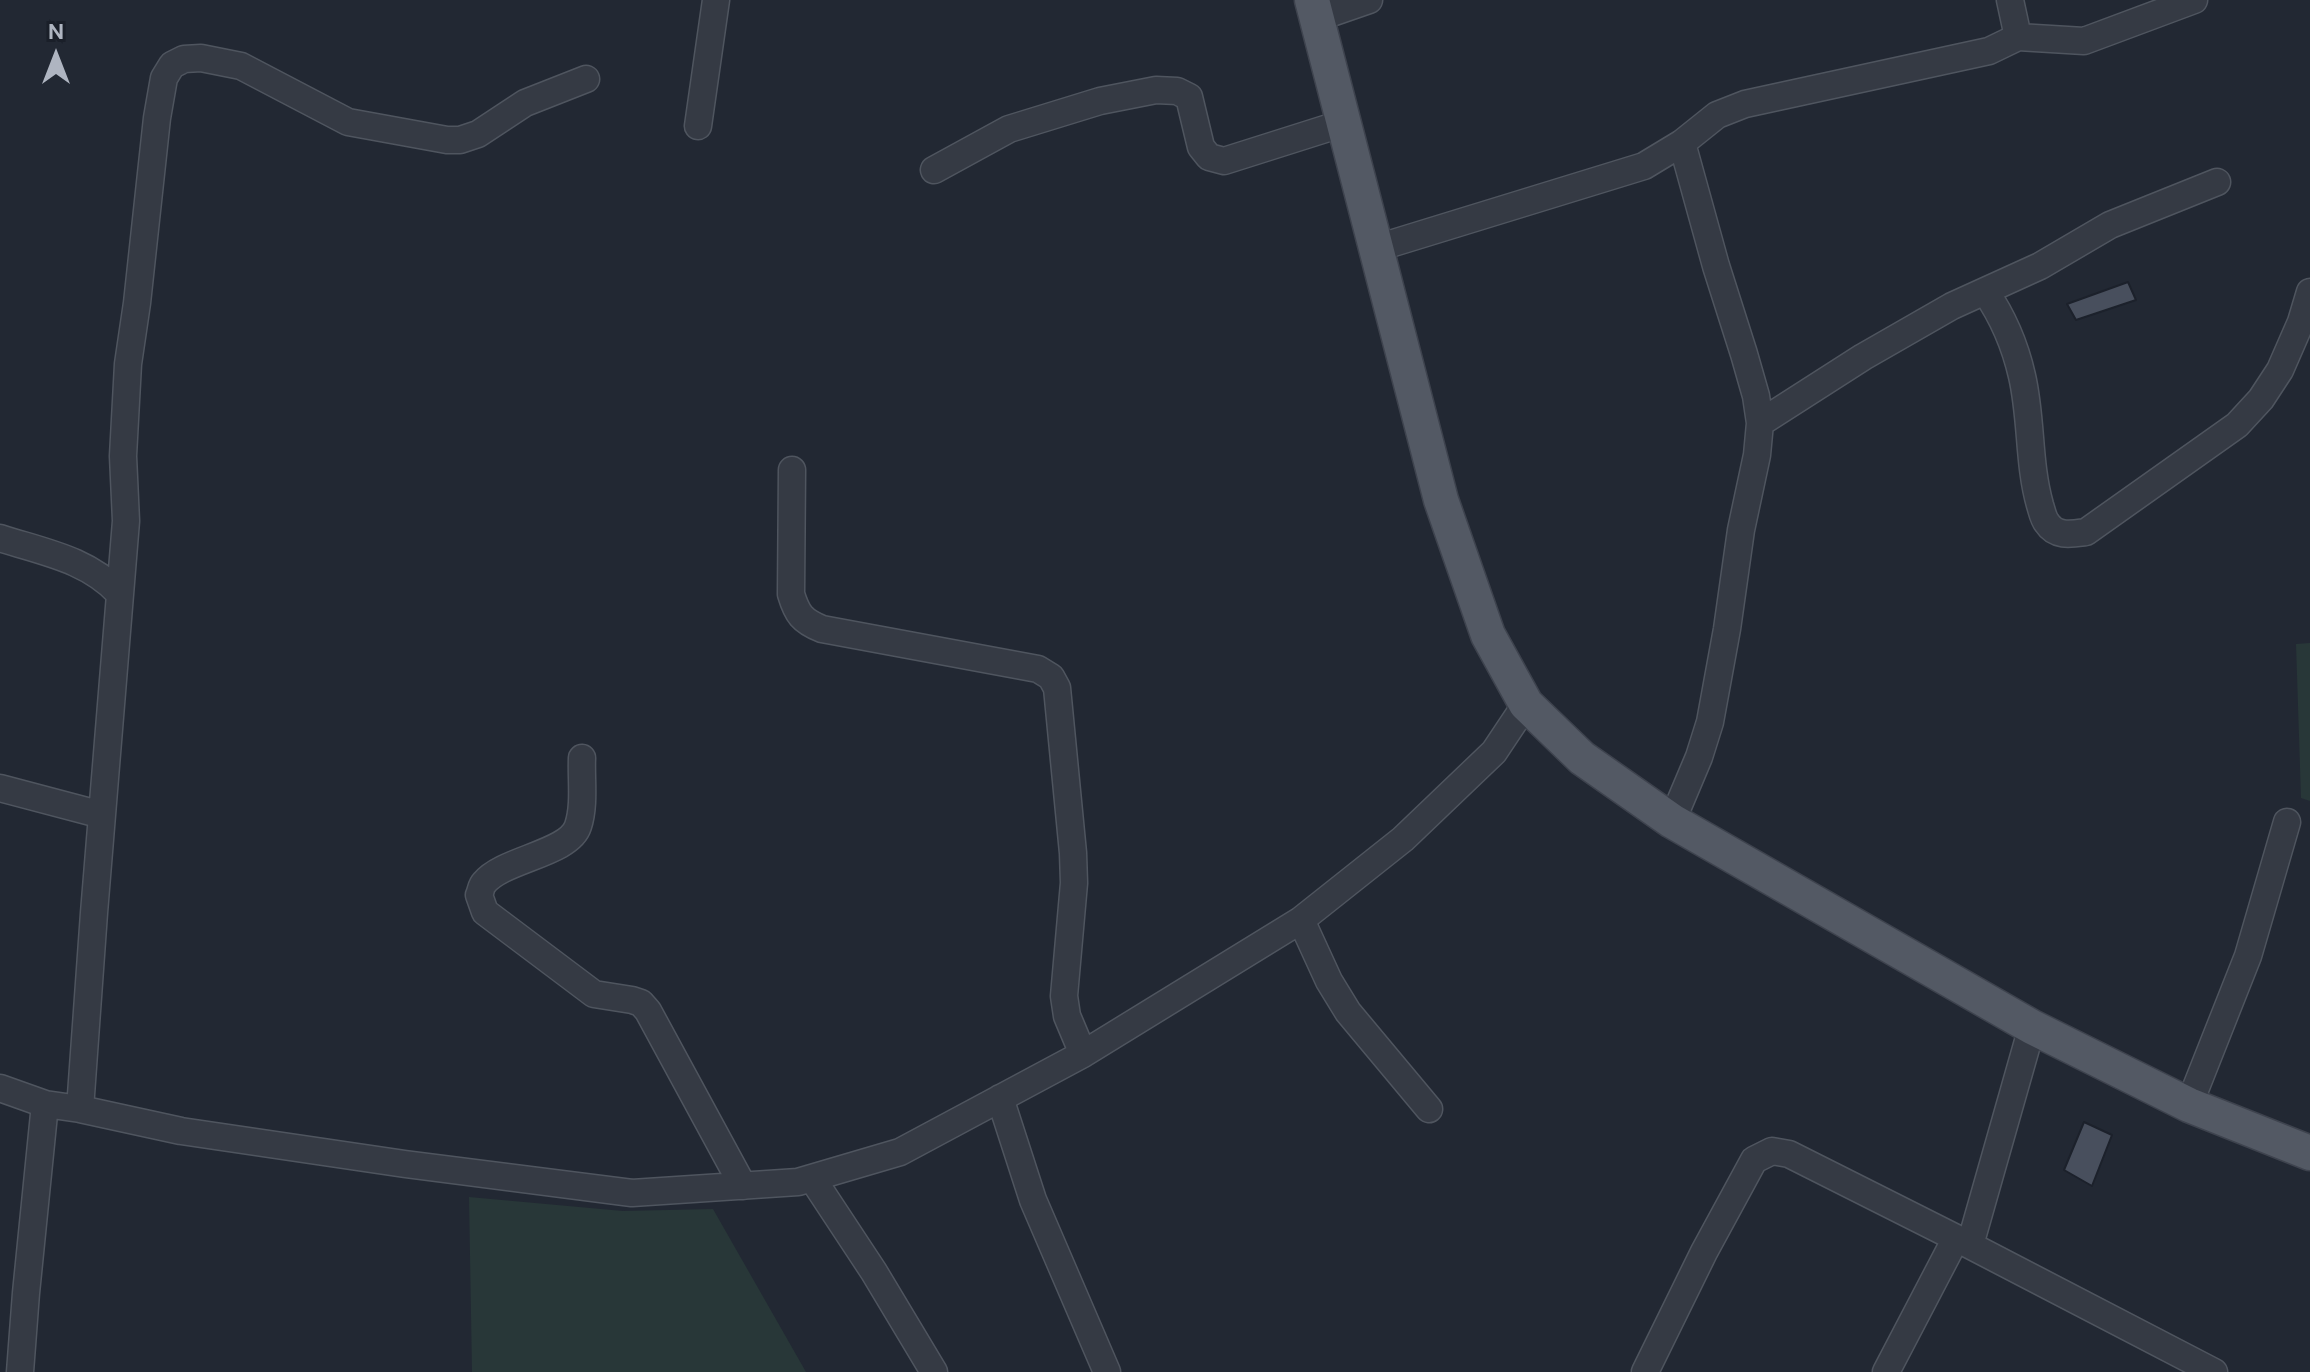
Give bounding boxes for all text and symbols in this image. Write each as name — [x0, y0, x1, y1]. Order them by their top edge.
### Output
north arrow — [16, 16, 96, 96]
text: N — [48, 17, 64, 46]

